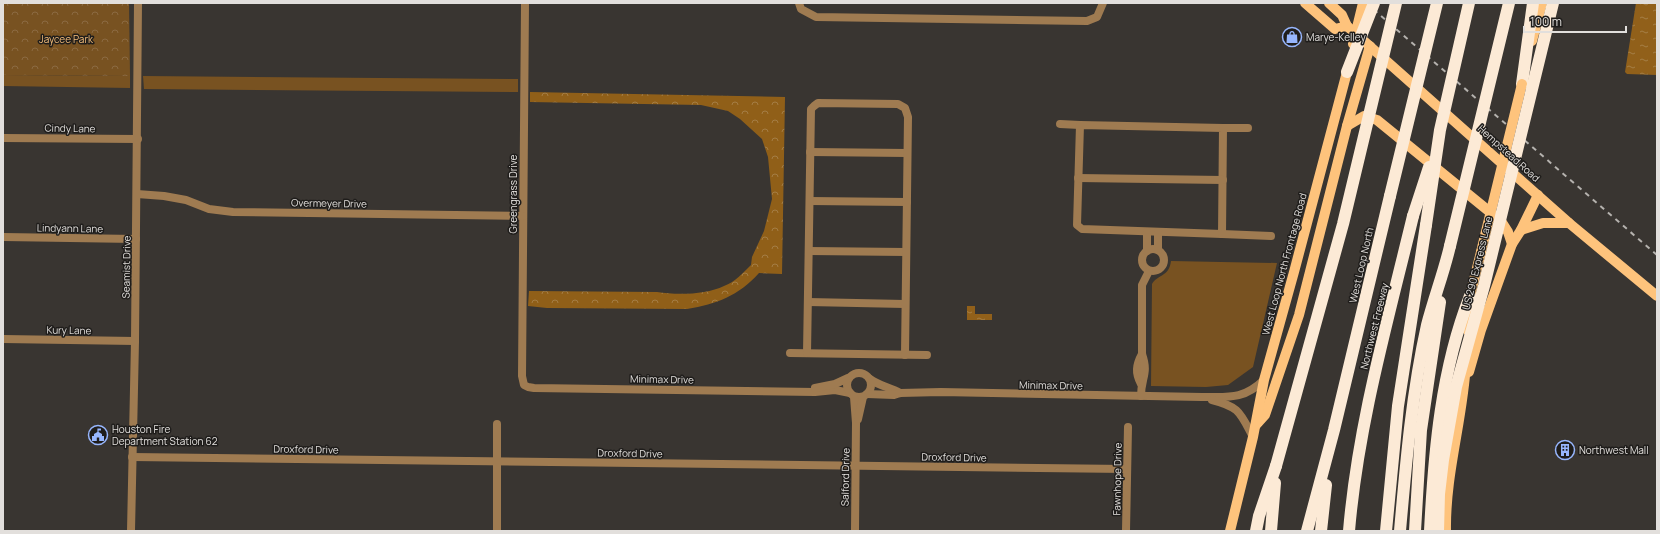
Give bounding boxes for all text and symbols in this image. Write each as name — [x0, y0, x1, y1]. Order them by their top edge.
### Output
scale bar — [1524, 8, 1626, 34]
text: 100 m — [1530, 13, 1562, 30]
shop icon: Marye-Kelley — [1281, 26, 1303, 48]
place label: Marye-Kelley — [1306, 30, 1366, 44]
park label: Jaycee Park — [39, 32, 94, 46]
street label: Cindy Lane — [44, 121, 96, 135]
street label: Hempstead Road — [1475, 121, 1543, 185]
street label: Greengrass Drive — [506, 154, 520, 233]
street label: West Loop North Frontage Road — [1258, 191, 1310, 337]
street label: Overmeyer Drive — [291, 195, 367, 211]
street label: US 290 Express Lane — [1459, 215, 1495, 311]
street label: Lindyann Lane — [37, 220, 103, 236]
street label: West Loop North — [1346, 226, 1376, 304]
street label: Seamist Drive — [118, 235, 134, 299]
street label: Northwest Freeway — [1356, 281, 1392, 371]
street label: Kury Lane — [46, 323, 92, 337]
street label: Minimax Drive — [630, 371, 694, 387]
street label: Minimax Drive — [1019, 377, 1083, 393]
place label: Houston Fire Department Station 62 — [112, 422, 218, 448]
public building icon: Houston Fire Department Station 62 — [87, 424, 109, 446]
building icon: Northwest Mall — [1554, 439, 1576, 461]
street label: Droxford Drive — [273, 441, 339, 457]
street label: Fawnhope Drive — [1109, 442, 1125, 516]
place label: Northwest Mall — [1579, 443, 1649, 457]
street label: Droxford Drive — [597, 445, 663, 461]
street label: Salford Drive — [837, 448, 853, 506]
street label: Droxford Drive — [921, 449, 987, 465]

